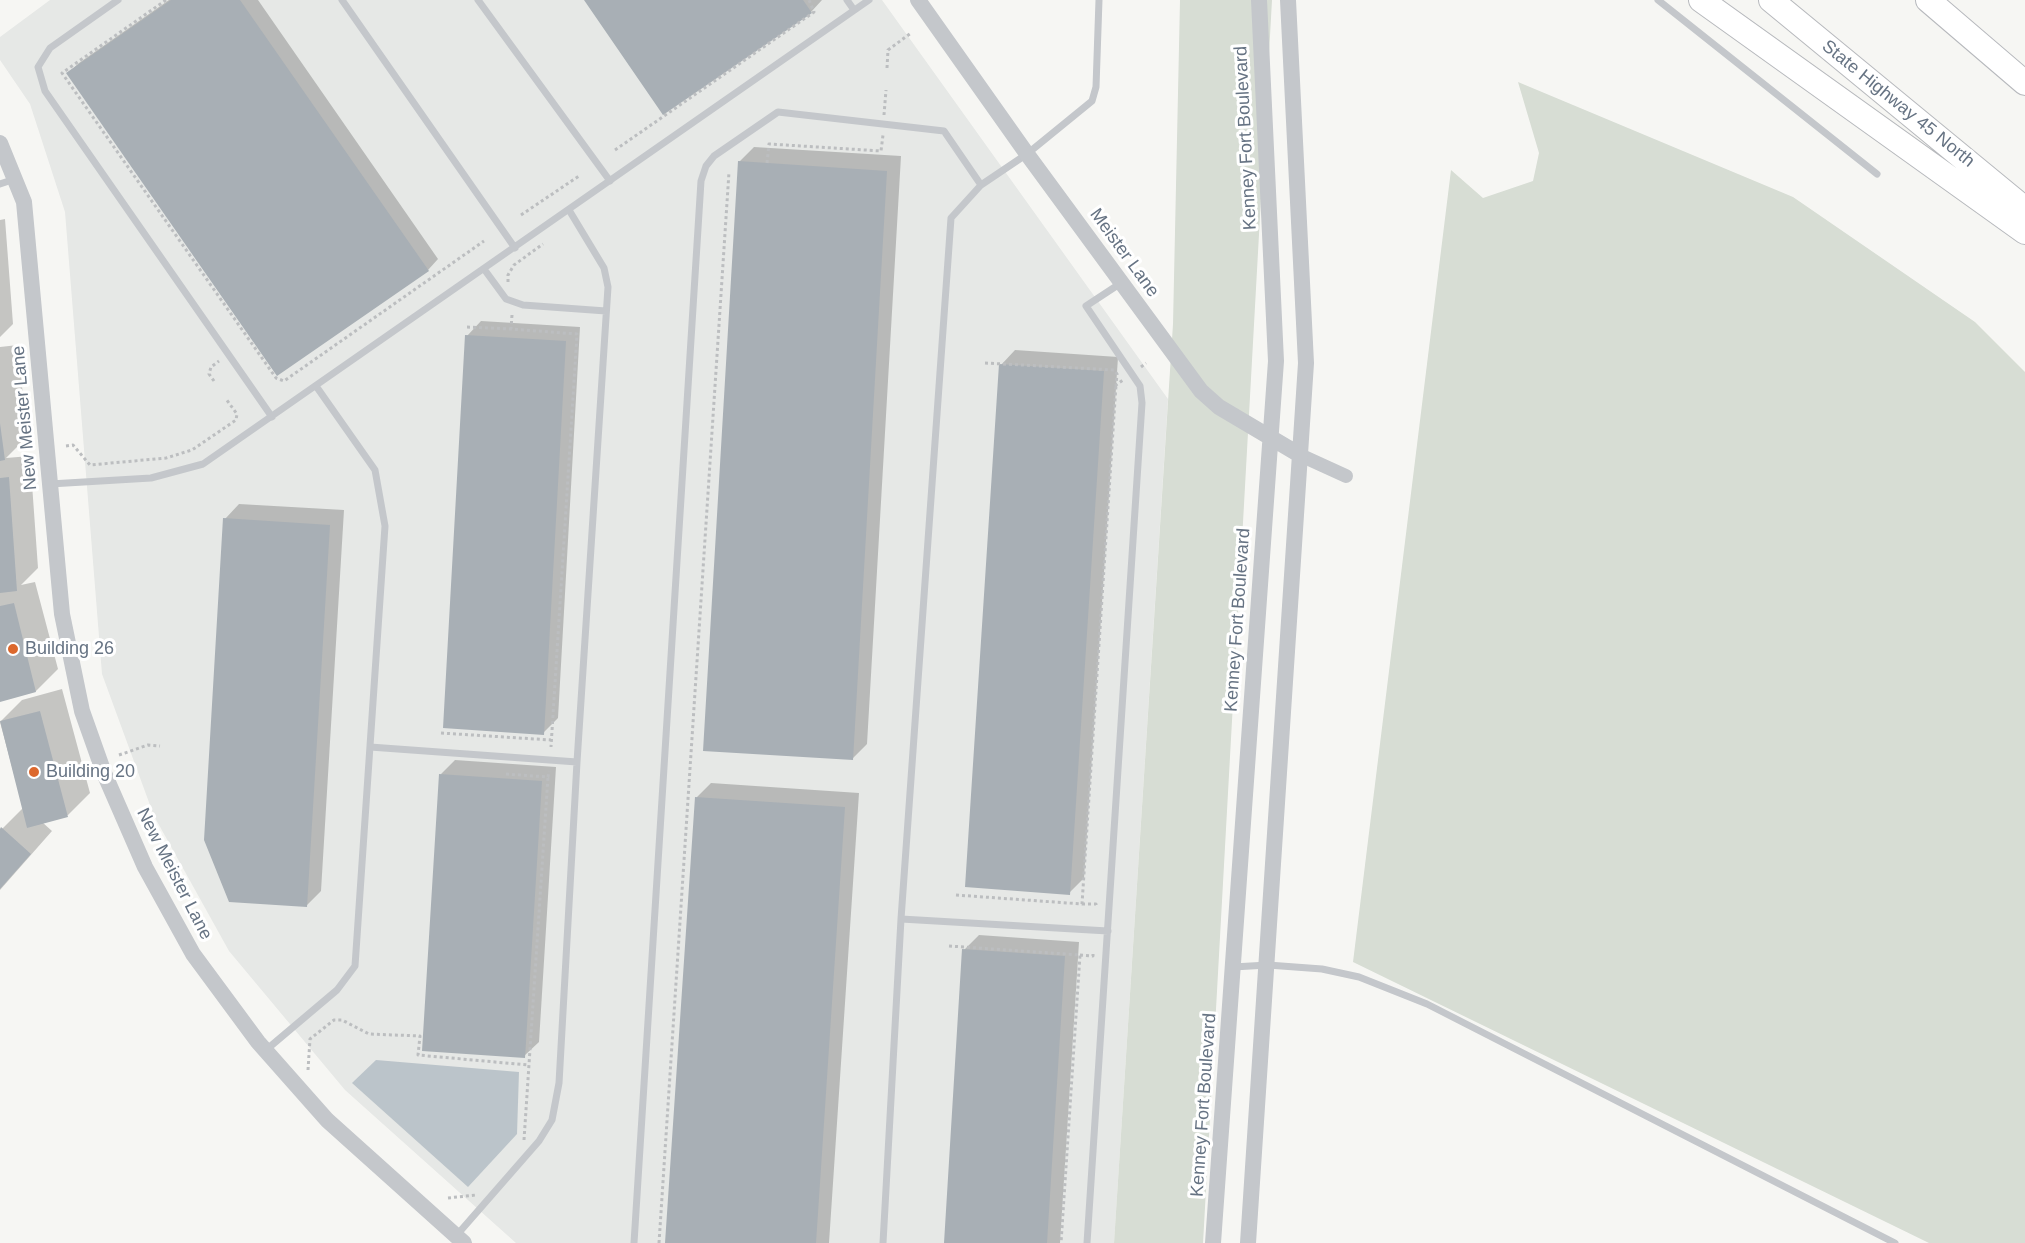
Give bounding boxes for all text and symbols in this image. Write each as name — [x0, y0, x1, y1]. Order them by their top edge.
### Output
street label: State Highway 45 North — [1817, 36, 1979, 172]
street label: Kenney Fort Boulevard — [1230, 46, 1262, 230]
street label: Meister Lane — [1085, 205, 1163, 301]
street label: New Meister Lane — [8, 345, 42, 491]
street label: Kenney Fort Boulevard — [1221, 527, 1255, 713]
place label: Building 26 — [25, 638, 114, 660]
marker: Building 26 — [6, 642, 20, 656]
place label: Building 20 — [46, 761, 135, 783]
marker: Building 20 — [27, 765, 41, 779]
street label: New Meister Lane — [131, 804, 217, 944]
street label: Kenney Fort Boulevard — [1187, 1012, 1221, 1198]

